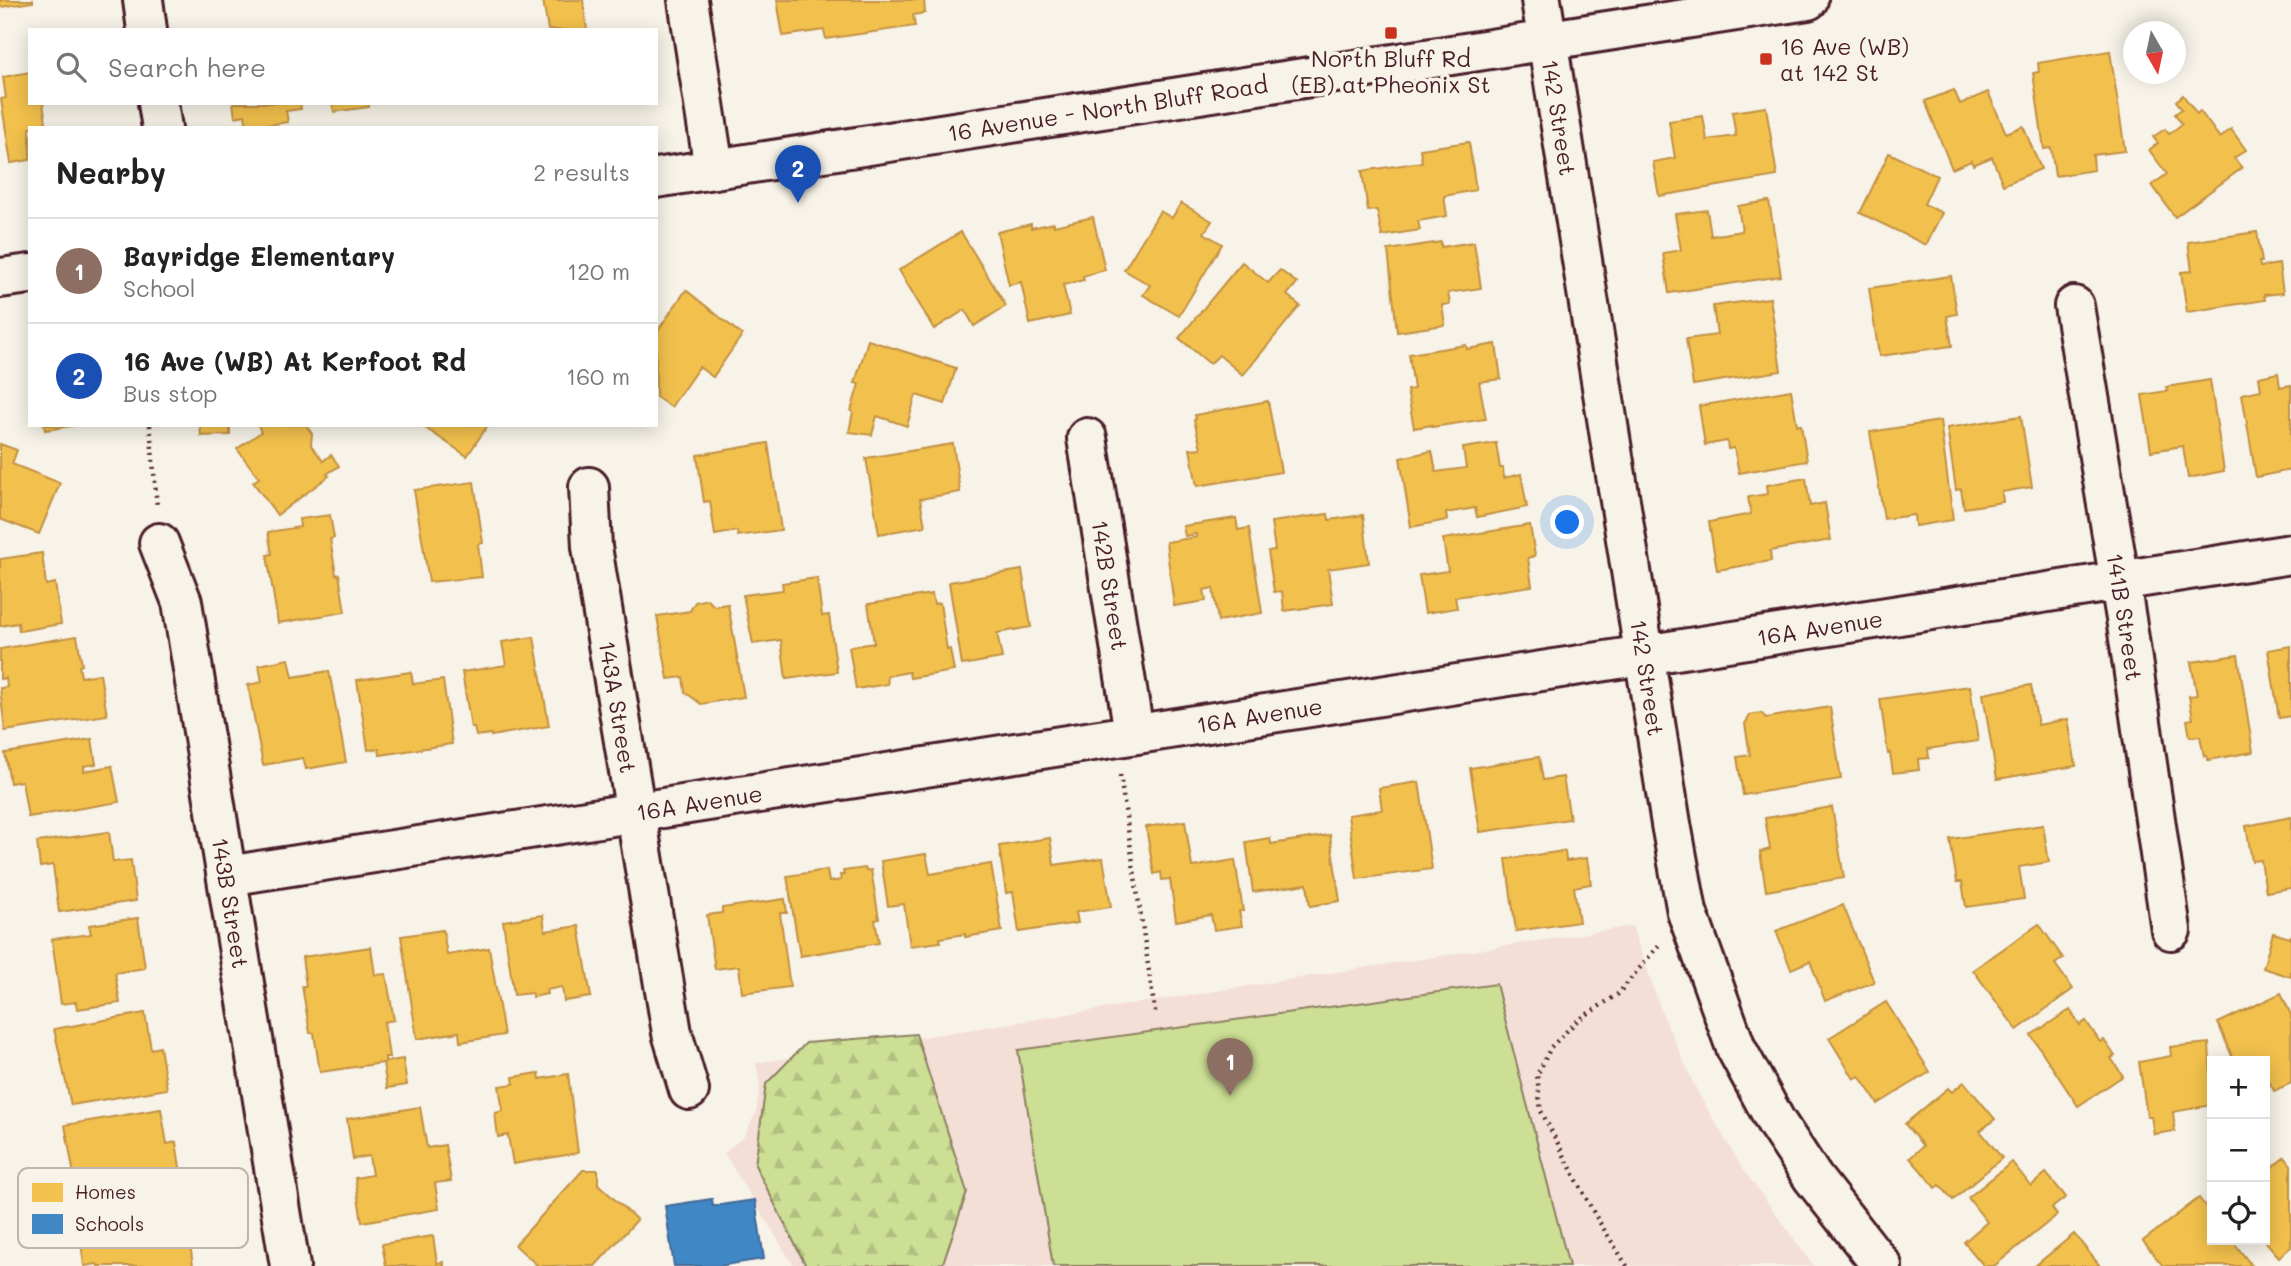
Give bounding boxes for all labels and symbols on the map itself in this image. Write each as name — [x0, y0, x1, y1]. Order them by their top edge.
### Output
north arrow — [2123, 21, 2186, 84]
marker: North Bluff Rd (EB) at Pheonix St — [1383, 25, 1399, 41]
place label: 16 Ave (WB) at 142 St — [1780, 31, 1909, 87]
place label: North Bluff Rd (EB) at Pheonix St — [1291, 43, 1491, 99]
marker: 16 Ave (WB) at 142 St — [1758, 51, 1774, 67]
street label: 142 Street — [1536, 57, 1583, 178]
street label: 16 Avenue - North Bluff Road — [945, 69, 1270, 148]
pin: 2 — [775, 145, 821, 203]
your location — [1550, 505, 1584, 539]
street label: 142B Street — [1085, 518, 1136, 652]
street label: 141B Street — [2100, 551, 2150, 683]
street label: 16A Avenue — [1755, 603, 1885, 652]
street label: 142 Street — [1624, 617, 1672, 738]
street label: 143A Street — [593, 638, 644, 775]
street label: 16A Avenue — [1194, 690, 1325, 740]
street label: 16A Avenue — [634, 778, 764, 827]
street label: 143B Street — [205, 835, 256, 970]
pin: 1 — [1207, 1038, 1253, 1096]
legend — [18, 1168, 248, 1248]
text: Homes — [75, 1179, 136, 1204]
text: Schools — [75, 1211, 144, 1236]

